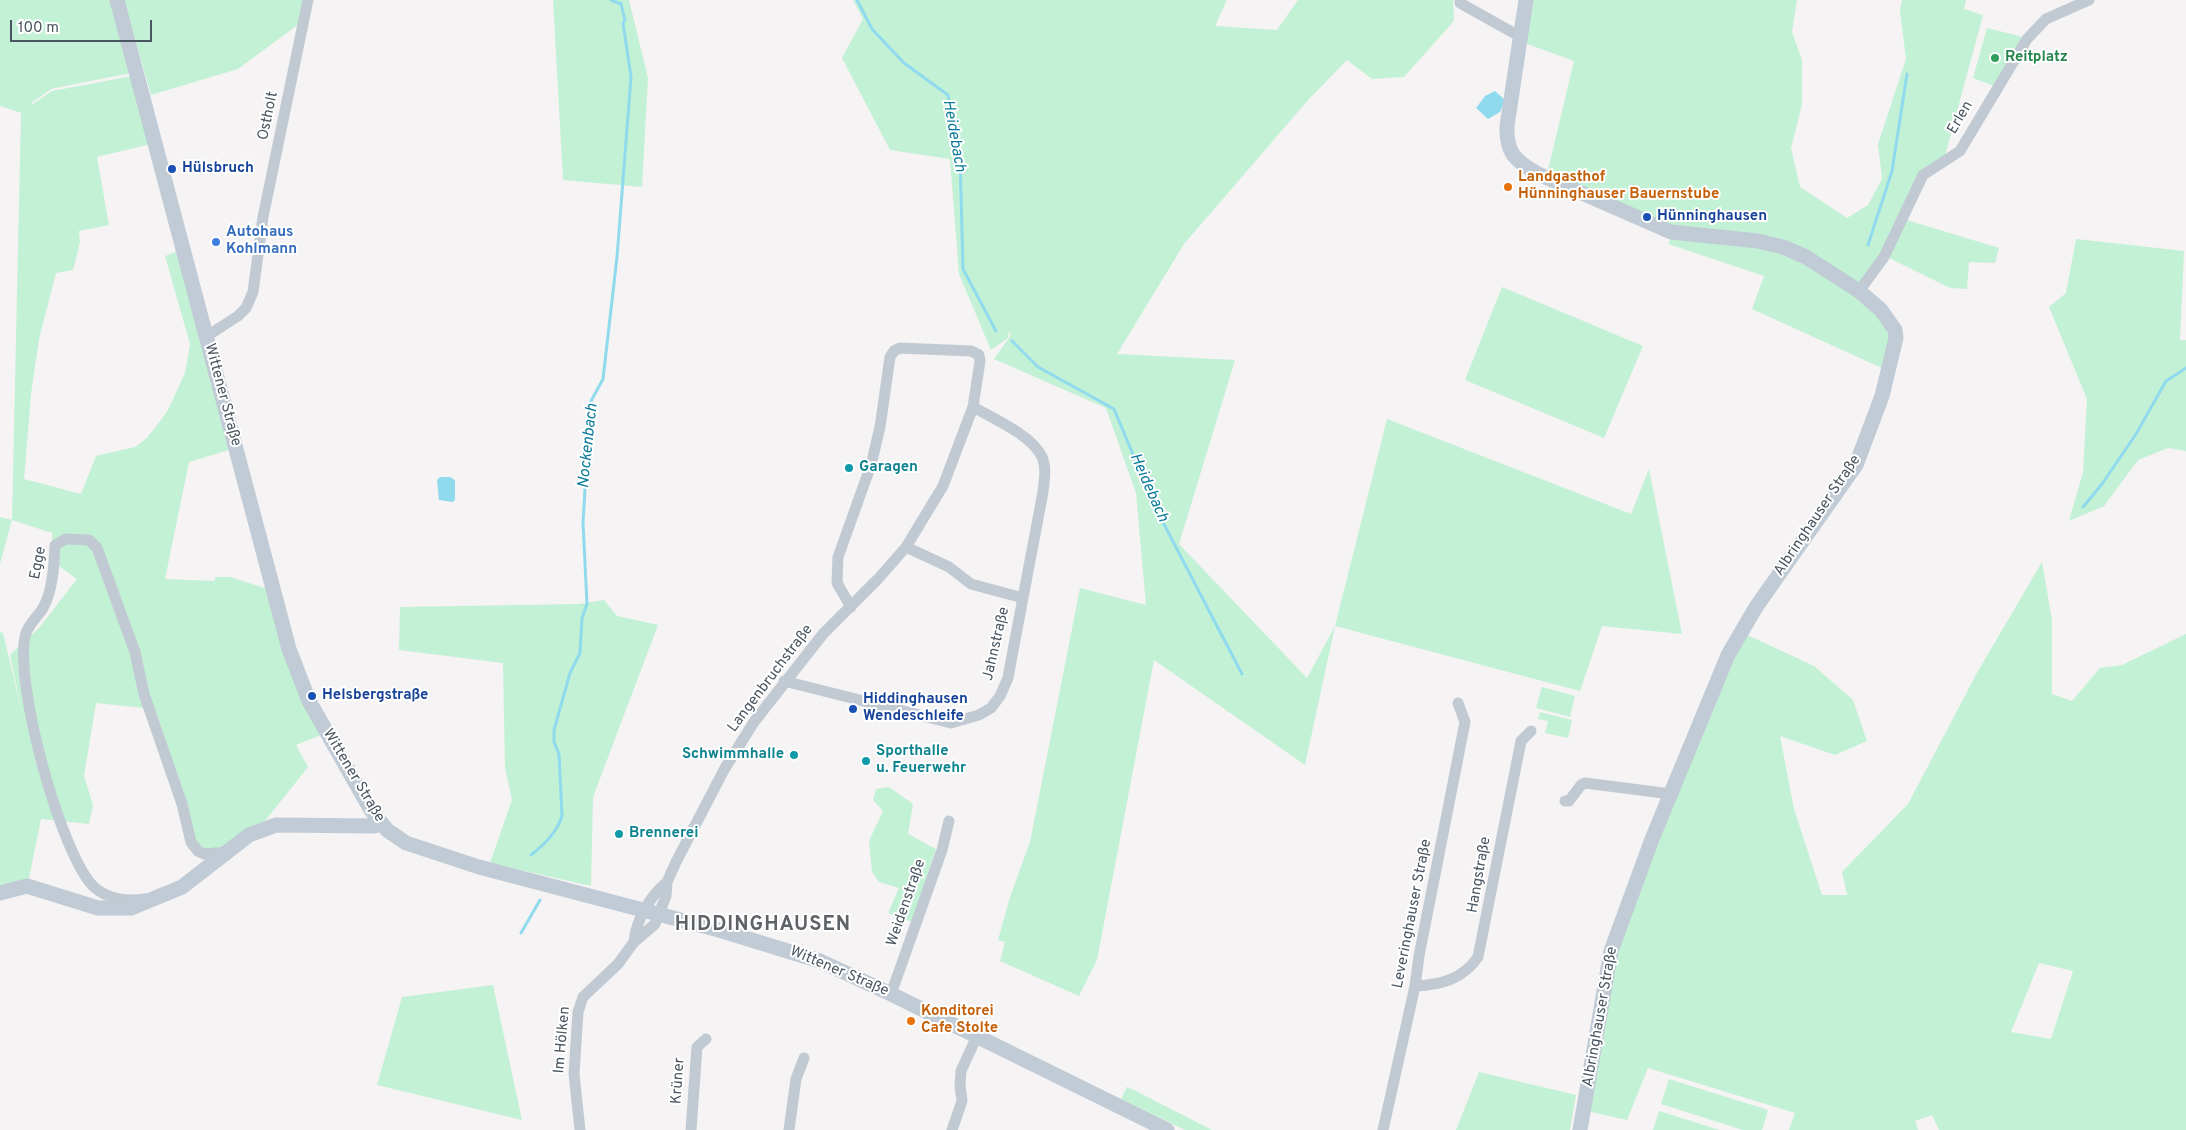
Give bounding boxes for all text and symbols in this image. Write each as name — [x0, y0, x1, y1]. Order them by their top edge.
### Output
scale bar — [12, 10, 155, 42]
text: 100 m — [18, 19, 59, 38]
place label: Reitplatz — [2005, 49, 2068, 67]
marker: Reitplatz — [1989, 52, 2001, 64]
street label: Ostholt — [255, 90, 283, 142]
water label: Heidebach — [937, 98, 969, 174]
street label: Erlen — [1944, 98, 1978, 138]
place label: Hülsbruch — [182, 160, 254, 178]
marker: Hülsbruch — [166, 163, 178, 175]
place label: Landgasthof Hünninghauser Bauernstube — [1518, 169, 1719, 204]
marker: Landgasthof Hünninghauser Bauernstube — [1502, 181, 1514, 193]
place label: Hünninghausen — [1657, 208, 1767, 226]
marker: Hünninghausen — [1641, 211, 1653, 223]
place label: Autohaus Kohlmann — [226, 224, 297, 259]
marker: Autohaus Kohlmann — [210, 236, 222, 248]
street label: Wittener Straße — [200, 342, 244, 448]
water label: Nockenbach — [575, 403, 603, 489]
water label: Heidebach — [1124, 451, 1172, 525]
street label: Albringhauser Straße — [1771, 452, 1865, 580]
place label: Garagen — [859, 459, 918, 477]
marker: Garagen — [843, 462, 855, 474]
street label: Egge — [27, 545, 51, 581]
street label: Jahnstraße — [980, 605, 1014, 683]
street label: Langenbruchstraße — [725, 622, 817, 736]
place label: Helsbergstraße — [322, 687, 428, 705]
marker: Helsbergstraße — [306, 690, 318, 702]
place label: Hiddinghausen Wendeschleife — [863, 691, 968, 726]
marker: Hiddinghausen Wendeschleife — [847, 703, 859, 715]
street label: Wittener Straße — [318, 726, 388, 826]
place label: Sporthalle u. Feuerwehr — [876, 743, 966, 778]
place label: Schwimmhalle — [682, 746, 784, 764]
marker: Schwimmhalle — [788, 749, 800, 761]
marker: Sporthalle u. Feuerwehr — [860, 755, 872, 767]
place label: Brennerei — [629, 825, 698, 843]
marker: Brennerei — [613, 828, 625, 840]
street label: Hangstraße — [1464, 836, 1496, 914]
street label: Leveringhauser Straße — [1390, 838, 1436, 990]
street label: Weidenstraße — [884, 857, 930, 949]
district label: HIDDINGHAUSEN — [673, 914, 853, 938]
street label: Wittener Straße — [787, 943, 891, 1001]
street label: Albringhauser Straße — [1580, 945, 1622, 1089]
place label: Konditorei Cafe Stolte — [921, 1003, 998, 1038]
street label: Im Hölken — [551, 1006, 575, 1074]
marker: Konditorei Cafe Stolte — [905, 1015, 917, 1027]
street label: Krüner — [668, 1057, 690, 1105]

